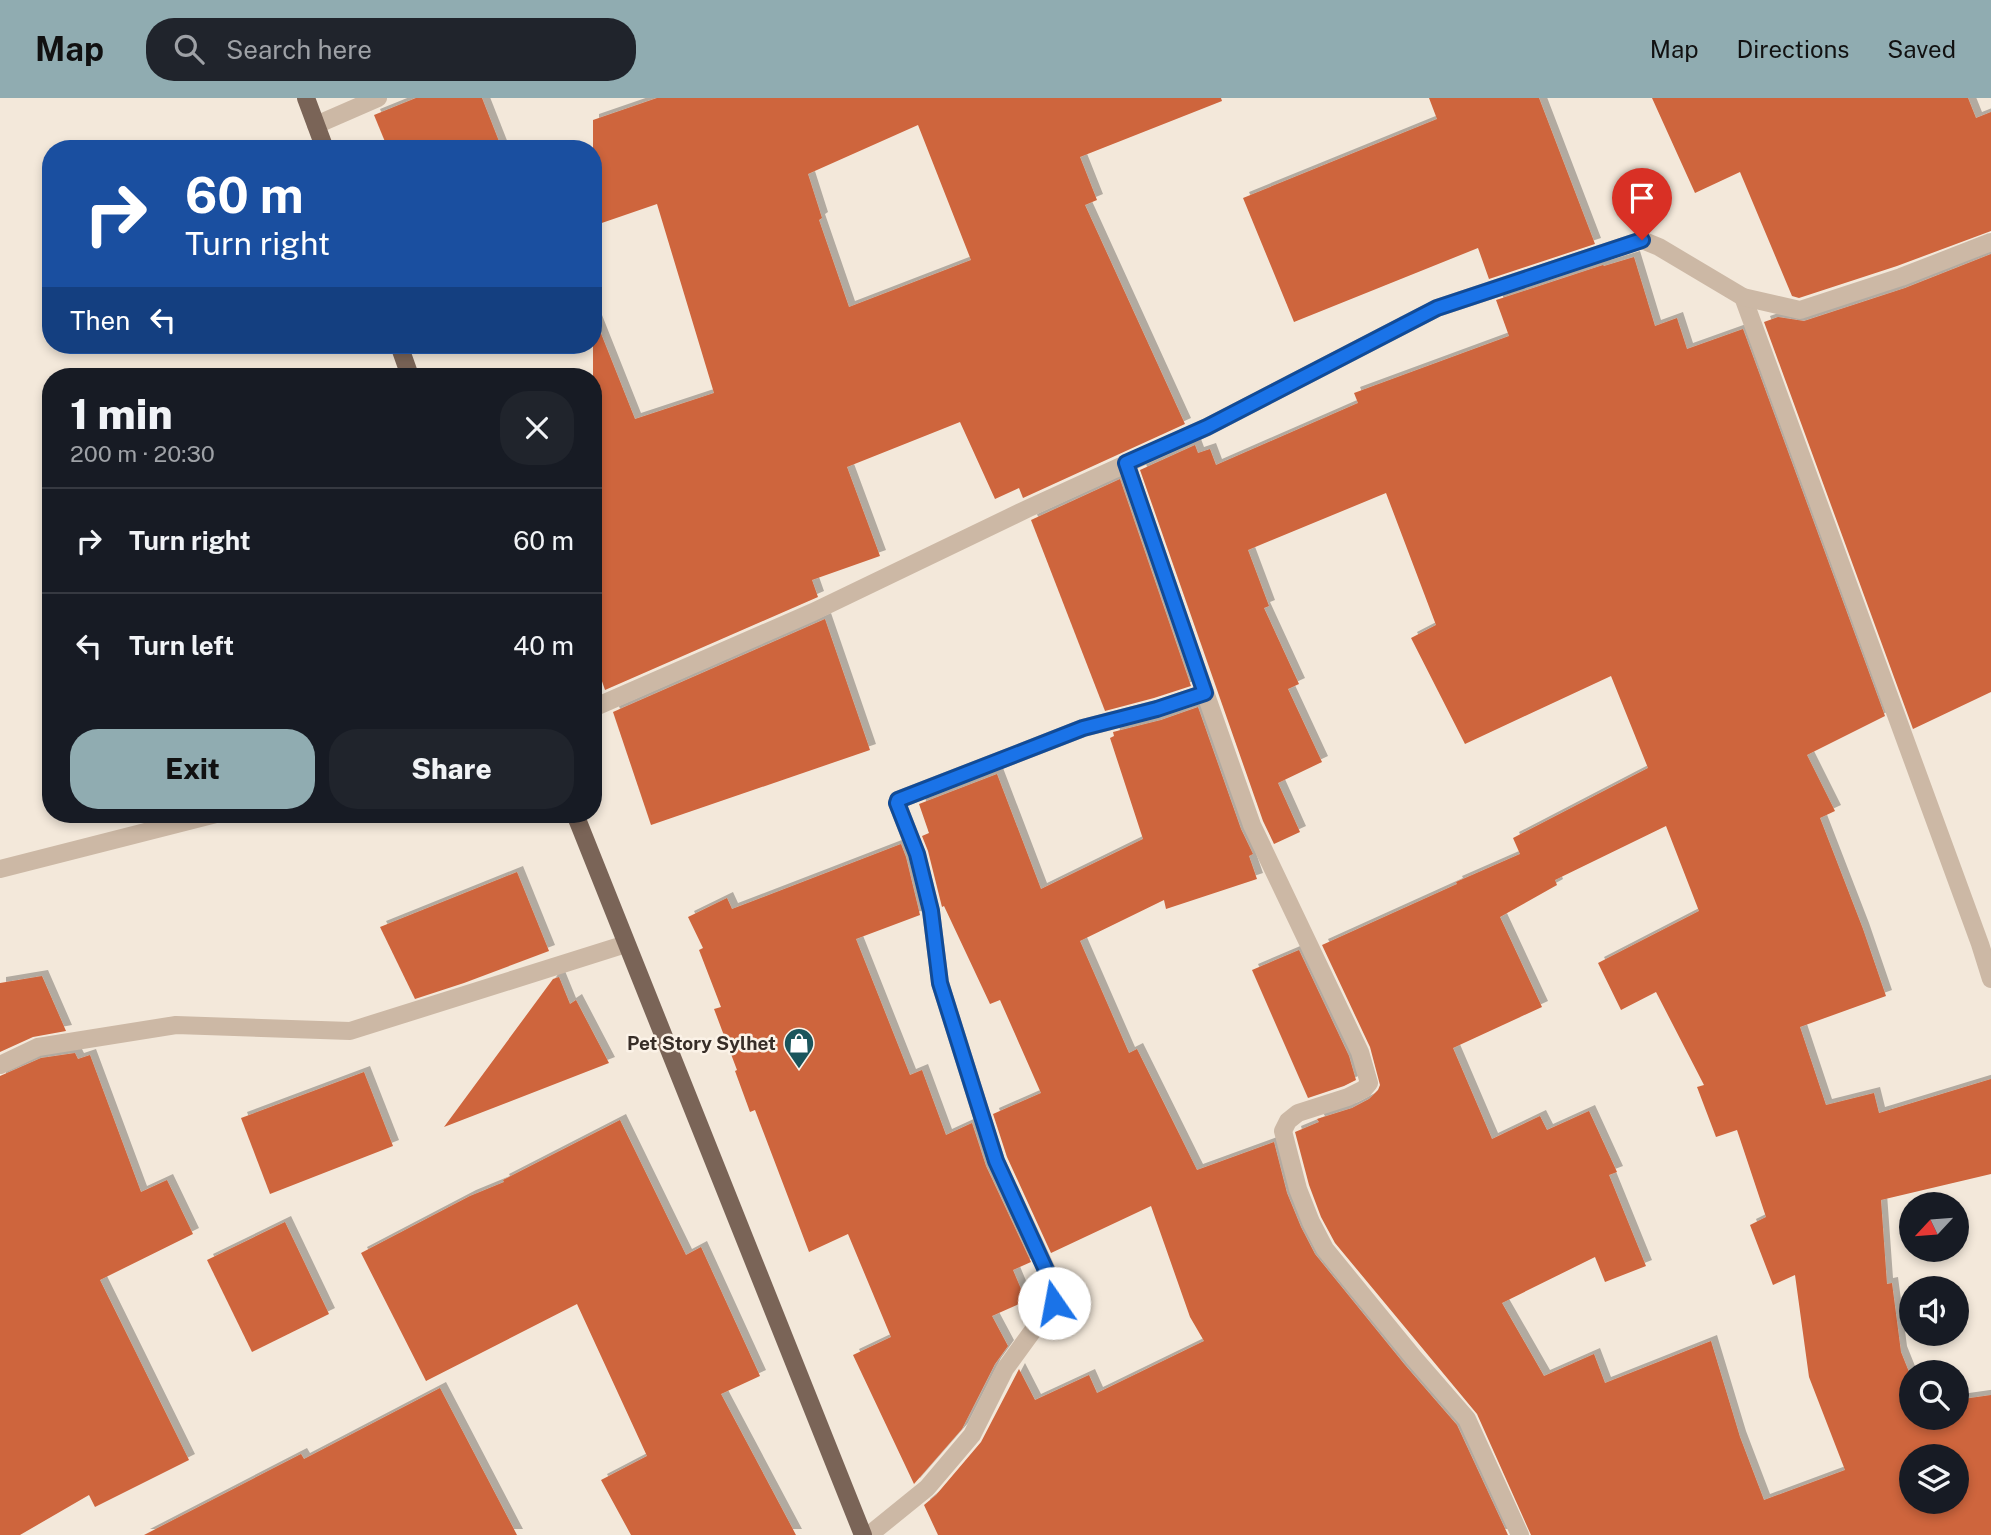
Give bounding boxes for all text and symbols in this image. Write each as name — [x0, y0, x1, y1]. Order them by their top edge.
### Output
search box — [146, 18, 636, 81]
text: Map — [35, 30, 104, 68]
icon: search — [170, 30, 208, 68]
text: Search here — [226, 34, 372, 65]
text: Map — [1650, 35, 1699, 63]
text: Directions — [1737, 35, 1849, 63]
text: Saved — [1887, 35, 1956, 63]
text: 60 m — [185, 166, 304, 224]
icon: right — [70, 168, 161, 259]
pin — [1612, 168, 1672, 240]
icon: arrive — [1623, 179, 1661, 217]
text: Turn right — [185, 225, 330, 262]
icon: left — [144, 301, 182, 339]
text: Then — [70, 305, 130, 336]
text: 1 min — [70, 389, 173, 438]
button: close — [500, 391, 574, 465]
text: 200 m · 20:30 — [70, 440, 215, 467]
icon: right — [70, 522, 108, 560]
text: Turn right — [129, 525, 251, 556]
text: 60 m — [513, 525, 574, 556]
icon: left — [70, 627, 108, 665]
text: Turn left — [129, 630, 234, 661]
text: 40 m — [513, 630, 574, 661]
button: Exit — [70, 729, 315, 809]
button: Share — [329, 729, 574, 809]
shop icon: Pet Story Sylhet — [782, 1026, 816, 1070]
place label: Pet Story Sylhet — [627, 1032, 776, 1054]
north arrow — [1899, 1192, 1969, 1262]
map controls — [1899, 1192, 1969, 1514]
position arrow — [1017, 1266, 1091, 1340]
button: sound — [1899, 1276, 1969, 1346]
button: search — [1899, 1360, 1969, 1430]
button: layers — [1899, 1444, 1969, 1514]

